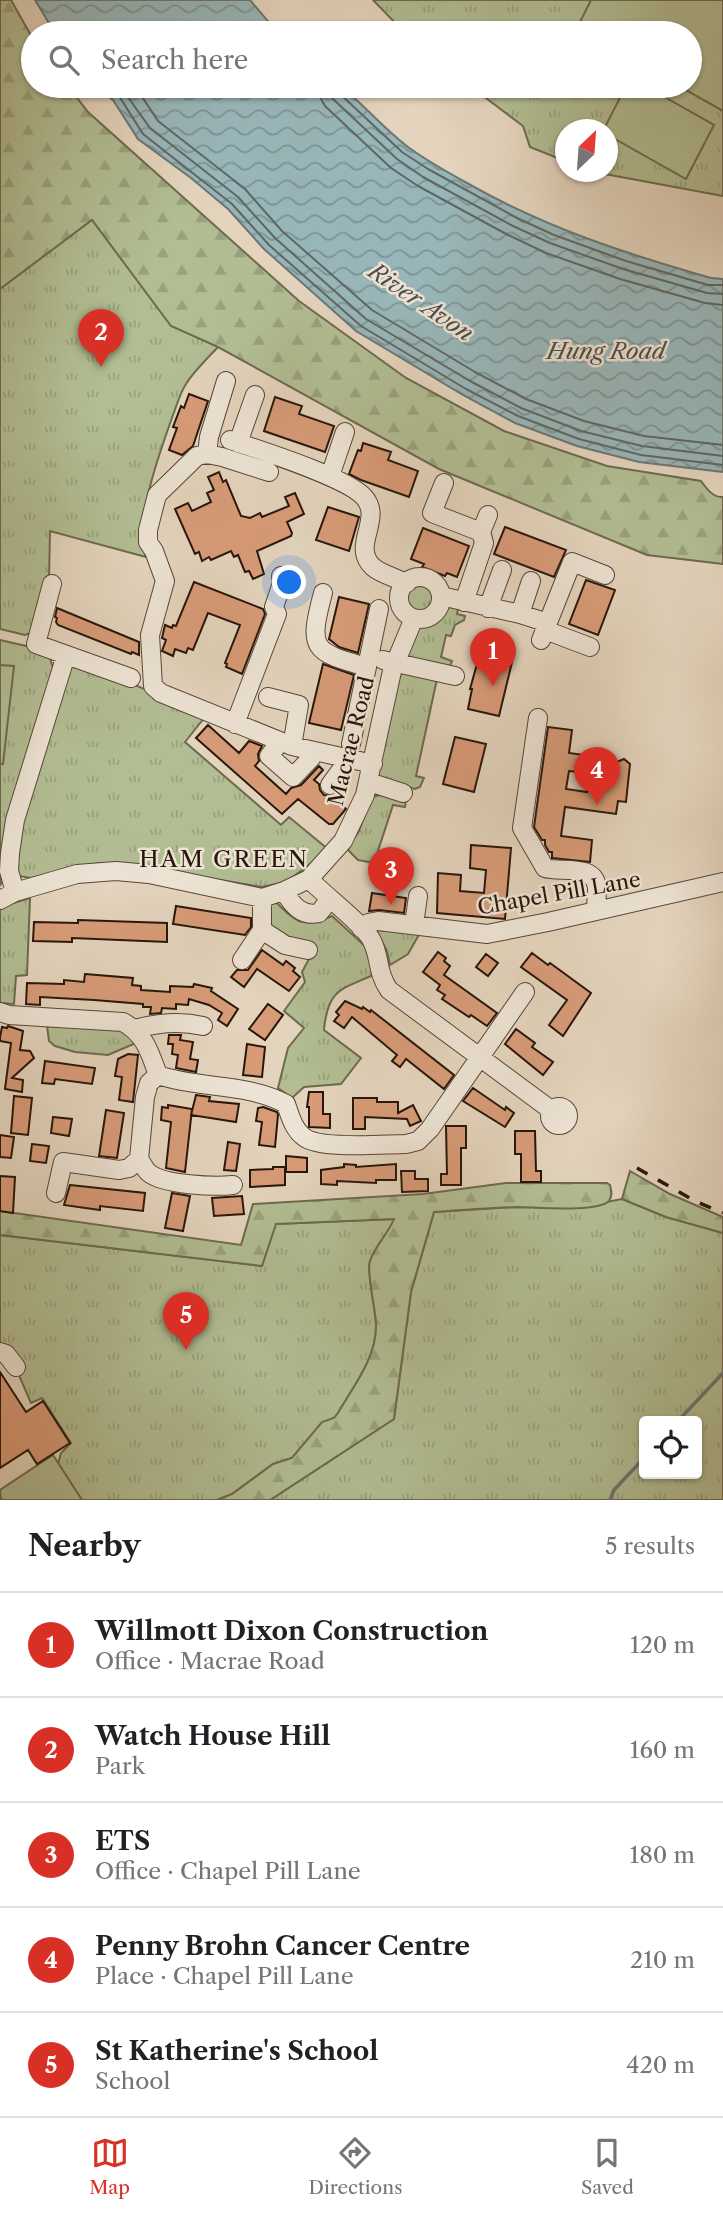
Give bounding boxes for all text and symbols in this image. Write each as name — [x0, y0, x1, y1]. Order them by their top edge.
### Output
search box — [21, 21, 702, 98]
icon: search — [45, 41, 83, 79]
text: Search here — [101, 44, 248, 76]
north arrow — [555, 119, 618, 182]
water label: River Avon — [362, 256, 479, 347]
pin: 2 — [78, 309, 124, 367]
water label: Hung Road — [545, 337, 668, 365]
your location — [272, 565, 306, 599]
pin: 1 — [470, 628, 516, 686]
street label: Macrae Road — [323, 674, 379, 808]
pin: 4 — [574, 747, 620, 805]
district label: HAM GREEN — [139, 845, 309, 873]
pin: 3 — [368, 847, 414, 905]
street label: Chapel Pill Lane — [476, 866, 642, 920]
pin: 5 — [163, 1292, 209, 1350]
map controls — [639, 1416, 702, 1479]
button: locate — [639, 1416, 702, 1479]
text: Nearby — [28, 1527, 141, 1564]
text: 5 results — [605, 1532, 695, 1560]
text: Willmott Dixon Construction — [95, 1615, 488, 1647]
text: 1 — [46, 1631, 56, 1659]
text: 120 m — [630, 1631, 695, 1659]
text: Office · Macrae Road — [95, 1647, 325, 1675]
text: Watch House Hill — [95, 1720, 330, 1752]
text: 2 — [44, 1736, 58, 1764]
text: 160 m — [630, 1736, 695, 1764]
text: Park — [95, 1752, 145, 1780]
text: ETS — [95, 1825, 150, 1857]
text: 3 — [45, 1841, 58, 1869]
text: 180 m — [630, 1841, 695, 1869]
text: Office · Chapel Pill Lane — [95, 1857, 361, 1885]
text: Penny Brohn Cancer Centre — [95, 1930, 470, 1962]
text: 4 — [44, 1946, 58, 1974]
text: 210 m — [630, 1946, 695, 1974]
text: Place · Chapel Pill Lane — [95, 1962, 354, 1990]
text: St Katherine's School — [95, 2035, 378, 2067]
text: 5 — [45, 2051, 57, 2079]
text: 420 m — [626, 2051, 695, 2079]
text: School — [95, 2067, 170, 2095]
tab: Map — [89, 2134, 130, 2199]
tab: Directions — [309, 2134, 402, 2199]
tab: Saved — [581, 2134, 634, 2199]

